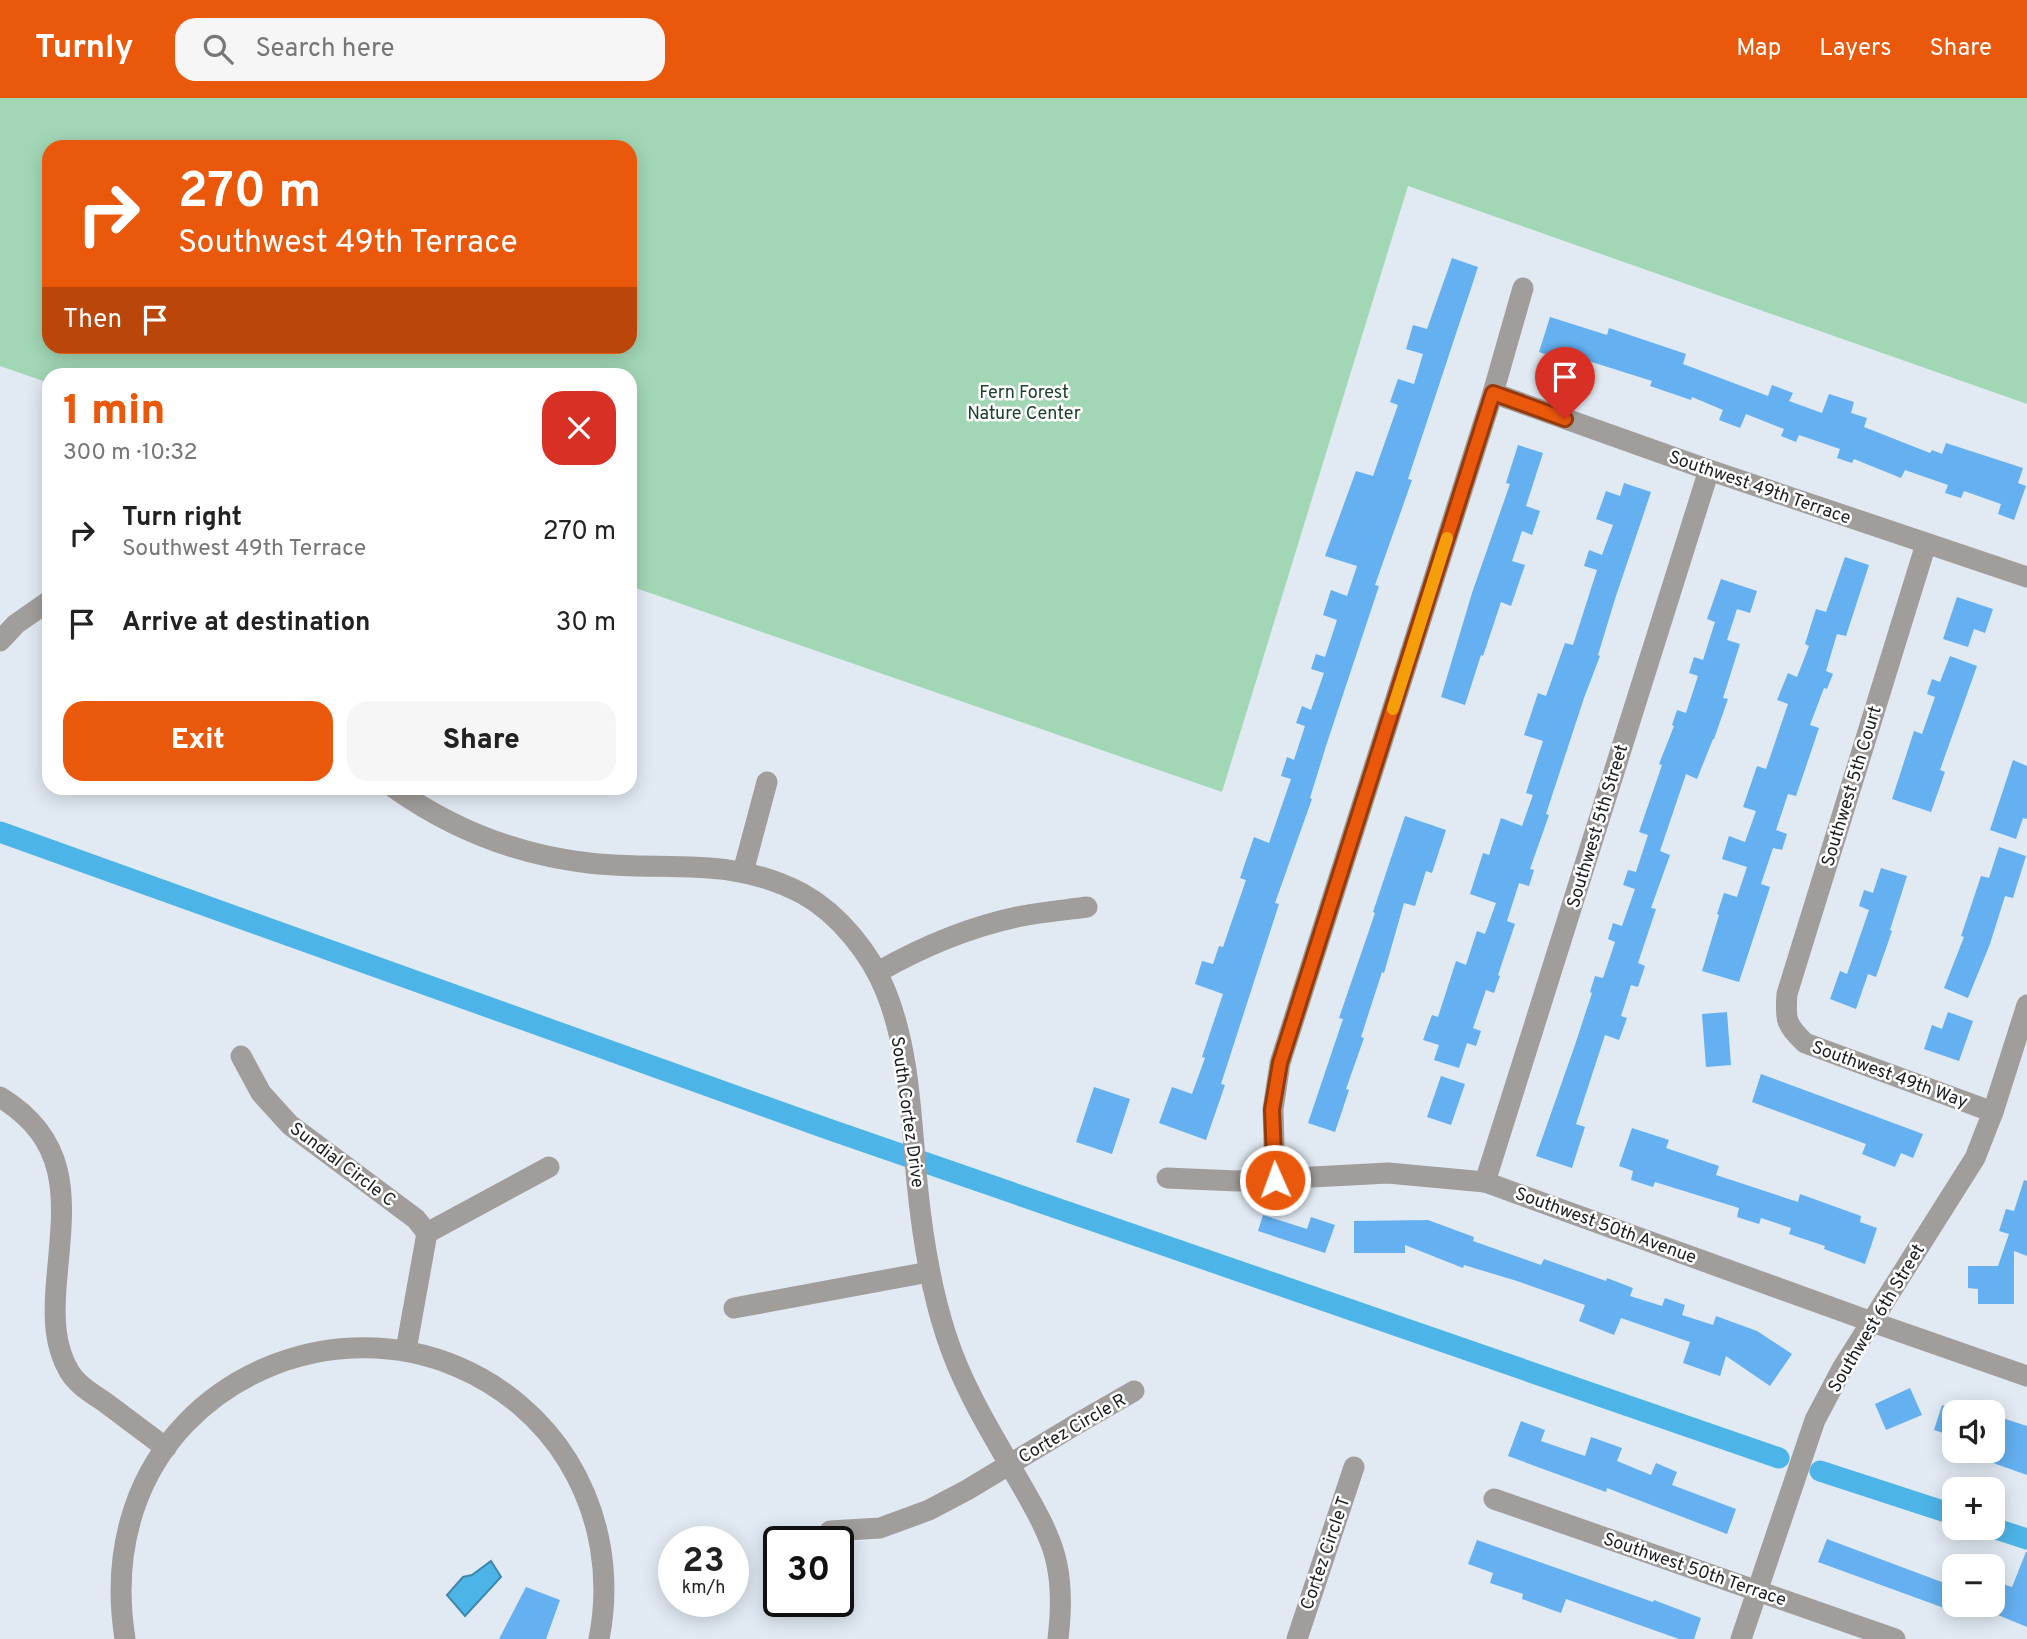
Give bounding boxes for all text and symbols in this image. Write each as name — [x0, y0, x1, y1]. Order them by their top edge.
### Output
search box — [175, 18, 665, 81]
text: Turnly — [35, 28, 133, 70]
icon: search — [199, 30, 237, 68]
text: Search here — [255, 33, 394, 66]
text: Map — [1736, 34, 1781, 64]
text: Layers — [1819, 34, 1891, 64]
text: Share — [1929, 34, 1992, 64]
text: 270 m — [178, 163, 321, 225]
icon: right — [63, 168, 154, 259]
text: Southwest 49th Terrace — [178, 224, 518, 264]
icon: arrive — [136, 301, 174, 339]
text: Then — [63, 304, 122, 337]
pin — [1535, 347, 1595, 419]
icon: arrive — [1546, 358, 1584, 396]
park label: Fern Forest Nature Center — [967, 382, 1081, 426]
text: 1 min — [63, 386, 166, 439]
button: close — [542, 391, 616, 465]
text: 300 m · 10:32 — [63, 439, 198, 468]
street label: Southwest 49th Terrace — [1665, 446, 1854, 530]
text: Turn right — [122, 502, 242, 535]
icon: right — [63, 514, 101, 552]
text: 270 m — [543, 516, 616, 549]
text: Southwest 49th Terrace — [122, 535, 366, 564]
icon: arrive — [63, 605, 101, 643]
text: Arrive at destination — [122, 607, 370, 640]
text: 30 m — [556, 607, 616, 640]
button: Exit — [63, 701, 333, 781]
button: Share — [347, 701, 616, 781]
street label: Southwest 5th Court — [1817, 703, 1888, 869]
street label: Southwest 5th Street — [1563, 742, 1634, 911]
street label: South Cortez Drive — [885, 1035, 929, 1189]
street label: Southwest 49th Way — [1808, 1037, 1971, 1114]
street label: Sundial Circle C — [285, 1118, 400, 1212]
position arrow — [1238, 1143, 1312, 1217]
street label: Southwest 50th Avenue — [1512, 1183, 1699, 1270]
street label: Southwest 6th Street — [1824, 1240, 1931, 1397]
street label: Cortez Circle R — [1015, 1389, 1131, 1469]
map controls — [1942, 1400, 2005, 1617]
button: sound — [1942, 1400, 2005, 1463]
button: + — [1942, 1477, 2005, 1540]
street label: Cortez Circle T — [1296, 1494, 1357, 1613]
speed limit sign: 30 — [763, 1526, 854, 1617]
street label: Southwest 50th Terrace — [1600, 1528, 1789, 1613]
text: 23 — [682, 1540, 725, 1584]
button: − — [1942, 1554, 2005, 1617]
text: km/h — [682, 1577, 725, 1600]

